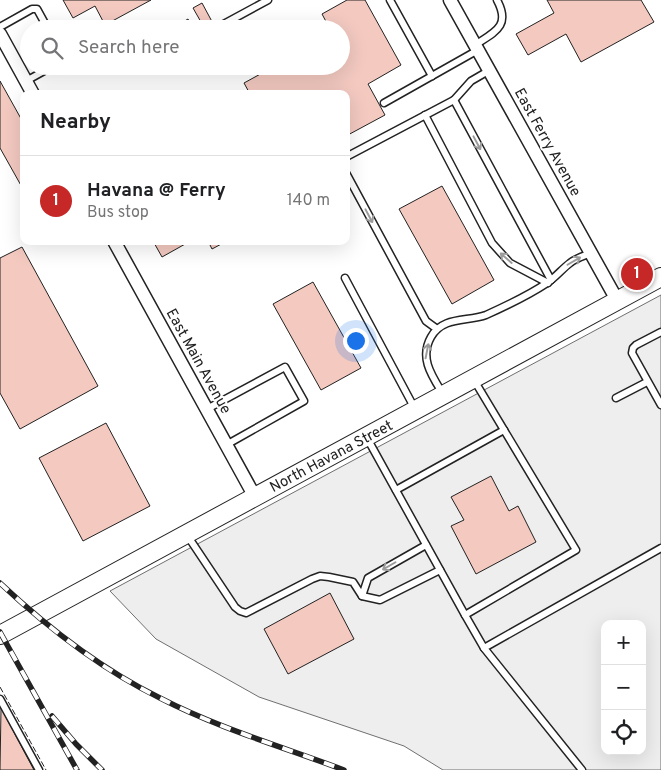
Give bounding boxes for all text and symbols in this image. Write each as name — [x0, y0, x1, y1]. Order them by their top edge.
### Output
search box — [20, 20, 350, 75]
icon: search — [38, 34, 66, 62]
text: Search here — [78, 36, 180, 60]
street label: East Ferry Avenue — [509, 85, 584, 200]
text: Nearby — [40, 109, 111, 136]
one-way arrow — [473, 135, 482, 150]
text: Havana @ Ferry — [87, 179, 226, 203]
text: 1 — [53, 191, 59, 211]
text: 140 m — [287, 191, 330, 211]
text: Bus stop — [87, 203, 149, 223]
one-way arrow — [364, 208, 374, 223]
one-way arrow — [499, 253, 512, 264]
pin: 1 — [621, 255, 653, 293]
one-way arrow — [567, 256, 581, 266]
street label: East Main Avenue — [161, 306, 235, 418]
your location — [343, 328, 369, 354]
one-way arrow — [423, 343, 433, 359]
street label: North Havana Street — [267, 417, 397, 498]
one-way arrow — [382, 562, 396, 572]
map controls — [601, 620, 646, 755]
button: + — [601, 620, 646, 665]
button: − — [601, 665, 646, 710]
button: locate — [601, 710, 646, 755]

